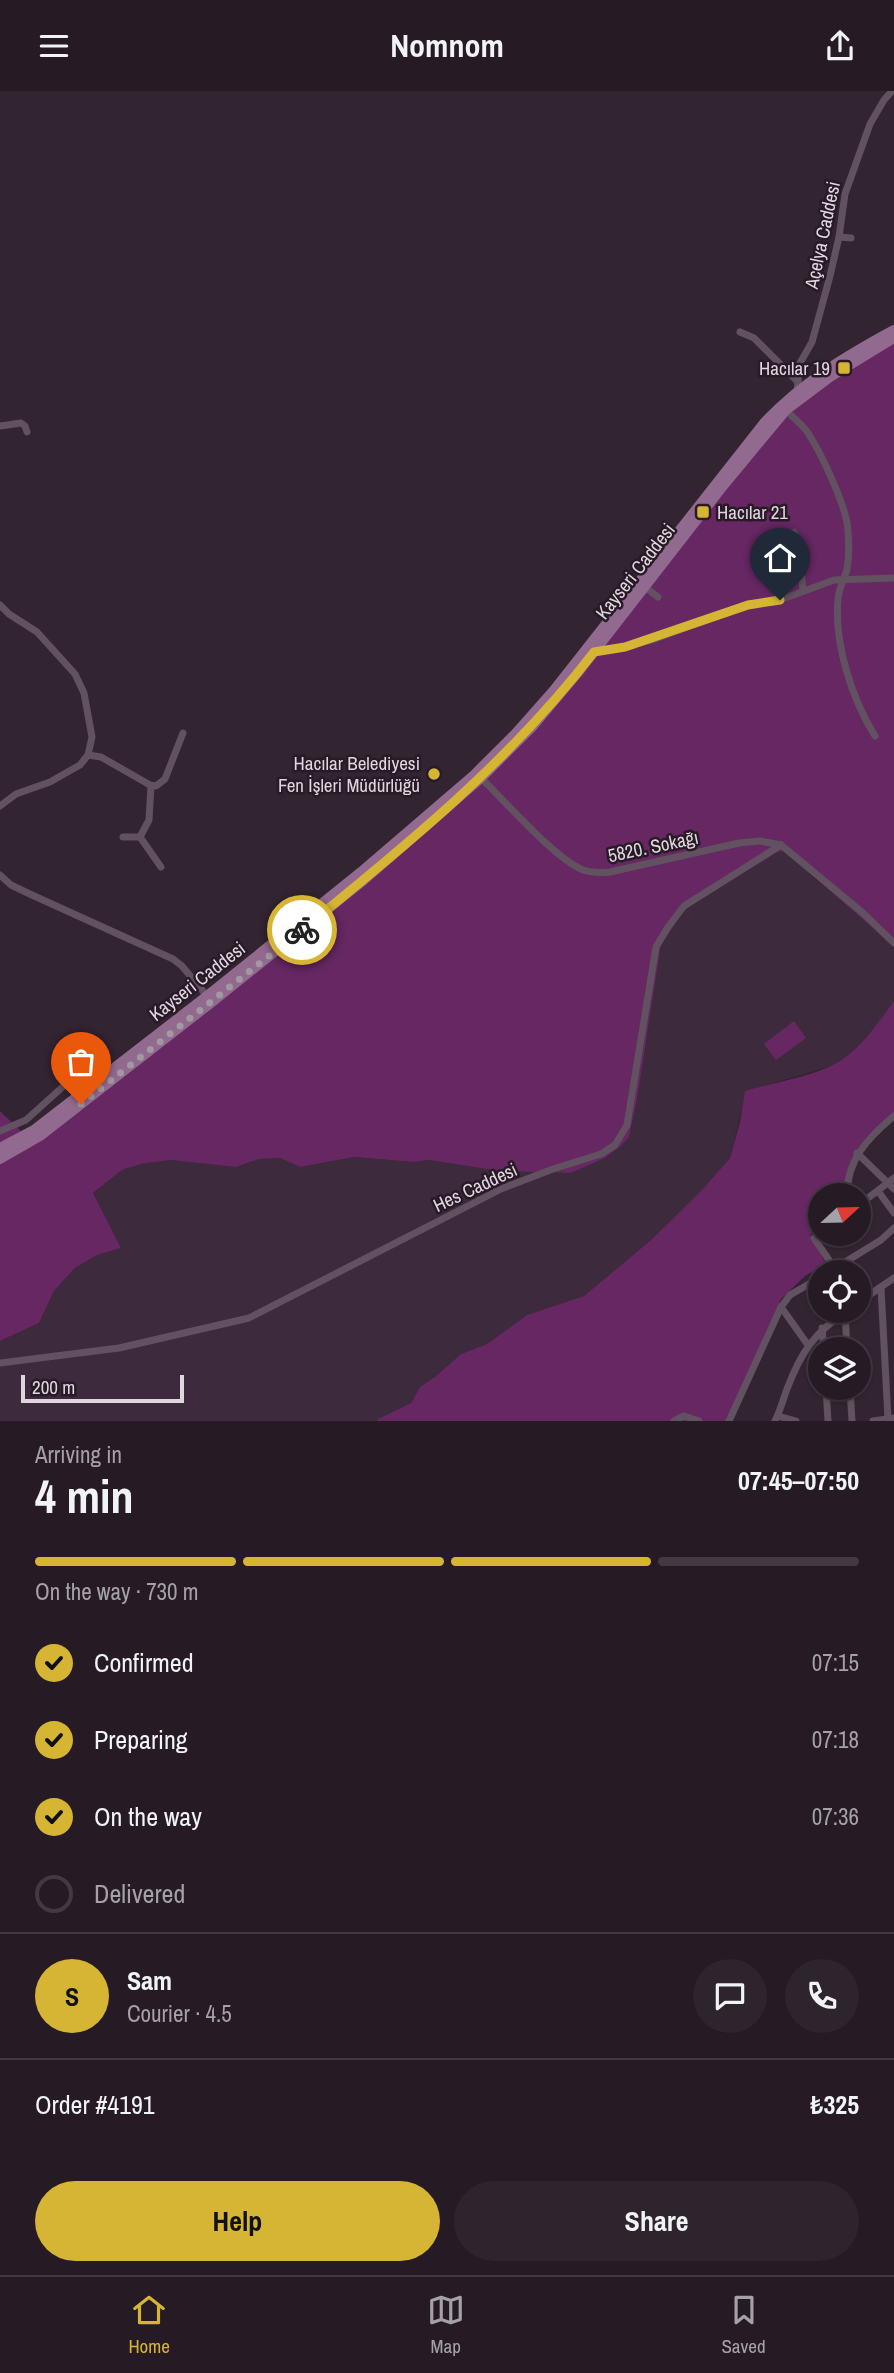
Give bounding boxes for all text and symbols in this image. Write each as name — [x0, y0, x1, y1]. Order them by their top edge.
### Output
text: Nomnom — [390, 24, 504, 67]
icon: menu — [35, 27, 73, 65]
icon: share — [821, 27, 859, 65]
street label: Açelya Caddesi — [798, 179, 846, 292]
place label: Hacılar 19 — [759, 355, 830, 381]
marker: Hacılar 19 — [836, 360, 852, 376]
place label: Hacılar 21 — [717, 499, 788, 525]
marker: Hacılar 21 — [695, 504, 711, 520]
street label: Kayseri Caddesi — [589, 518, 681, 624]
pin — [750, 528, 810, 600]
icon: home — [761, 539, 799, 577]
place label: Hacılar Belediyesi Fen İşleri Müdürlüğü — [278, 750, 420, 798]
marker: Hacılar Belediyesi Fen İşleri Müdürlüğü — [426, 766, 442, 782]
street label: 5820. Sokağı — [605, 824, 701, 868]
courier — [267, 895, 337, 965]
icon: bike — [283, 911, 321, 949]
street label: Kayseri Caddesi — [144, 935, 250, 1027]
pin — [51, 1032, 111, 1104]
icon: bag — [62, 1043, 100, 1081]
street label: Hes Caddesi — [429, 1156, 521, 1218]
north arrow — [808, 1183, 872, 1246]
map controls — [808, 1183, 871, 1400]
button: locate — [808, 1260, 871, 1323]
button: layers — [808, 1337, 871, 1400]
scale bar — [21, 1372, 184, 1404]
text: 200 m — [32, 1374, 75, 1400]
text: Arriving in — [35, 1439, 122, 1470]
text: 07:45–07:50 — [738, 1463, 859, 1498]
text: 4 min — [35, 1465, 134, 1527]
text: On the way · 730 m — [35, 1576, 199, 1607]
icon: check — [35, 1644, 73, 1682]
text: Confirmed — [94, 1645, 194, 1680]
text: 07:15 — [812, 1647, 859, 1678]
icon: check — [35, 1721, 73, 1759]
text: Preparing — [94, 1722, 188, 1757]
text: 07:18 — [812, 1724, 859, 1755]
icon: check — [35, 1798, 73, 1836]
text: On the way — [94, 1799, 202, 1834]
text: 07:36 — [812, 1801, 859, 1832]
text: Delivered — [94, 1876, 185, 1911]
button: chat — [693, 1959, 767, 2033]
button: phone — [785, 1959, 859, 2033]
text: Sam — [127, 1963, 172, 1998]
text: S — [65, 1979, 79, 2014]
text: Courier · 4.5 — [127, 1998, 232, 2029]
text: Order #4191 — [35, 2087, 155, 2122]
text: ₺325 — [810, 2087, 859, 2122]
button: Help — [35, 2181, 440, 2261]
button: Share — [454, 2181, 859, 2261]
tab: Home — [128, 2291, 170, 2359]
tab: Map — [427, 2291, 465, 2359]
tab: Saved — [721, 2291, 766, 2359]

